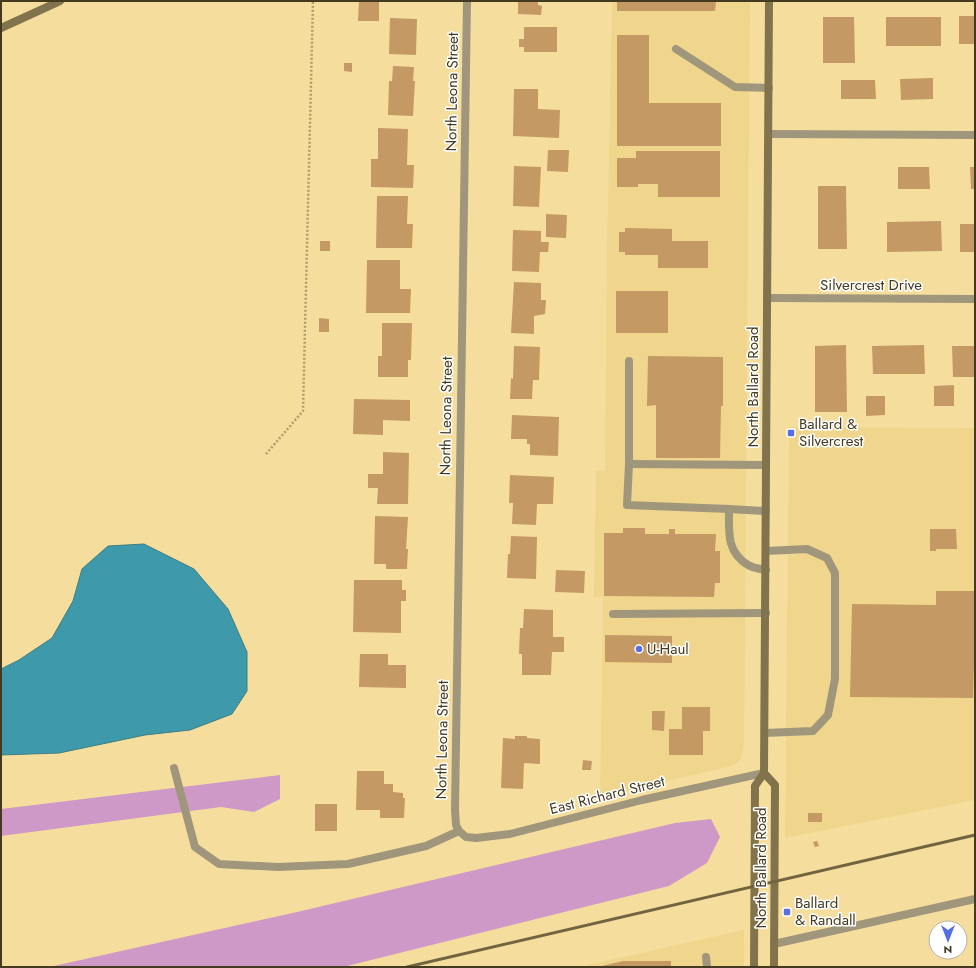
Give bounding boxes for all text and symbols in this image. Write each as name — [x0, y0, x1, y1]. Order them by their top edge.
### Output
street label: North Leona Street — [440, 32, 464, 152]
street label: Silvercrest Drive — [820, 274, 922, 296]
street label: North Ballard Road — [742, 326, 764, 448]
street label: North Leona Street — [434, 356, 458, 476]
place label: Ballard & Silvercrest — [799, 413, 863, 452]
marker: Ballard & Silvercrest — [786, 428, 796, 438]
place label: U-Haul — [647, 638, 689, 660]
marker: U-Haul — [634, 644, 644, 654]
street label: North Leona Street — [430, 680, 454, 800]
street label: East Richard Street — [547, 770, 667, 820]
street label: North Ballard Road — [750, 807, 772, 929]
place label: Ballard & Randall — [795, 892, 856, 931]
marker: Ballard & Randall — [782, 907, 792, 917]
north arrow — [928, 920, 968, 960]
text: N — [944, 942, 952, 958]

